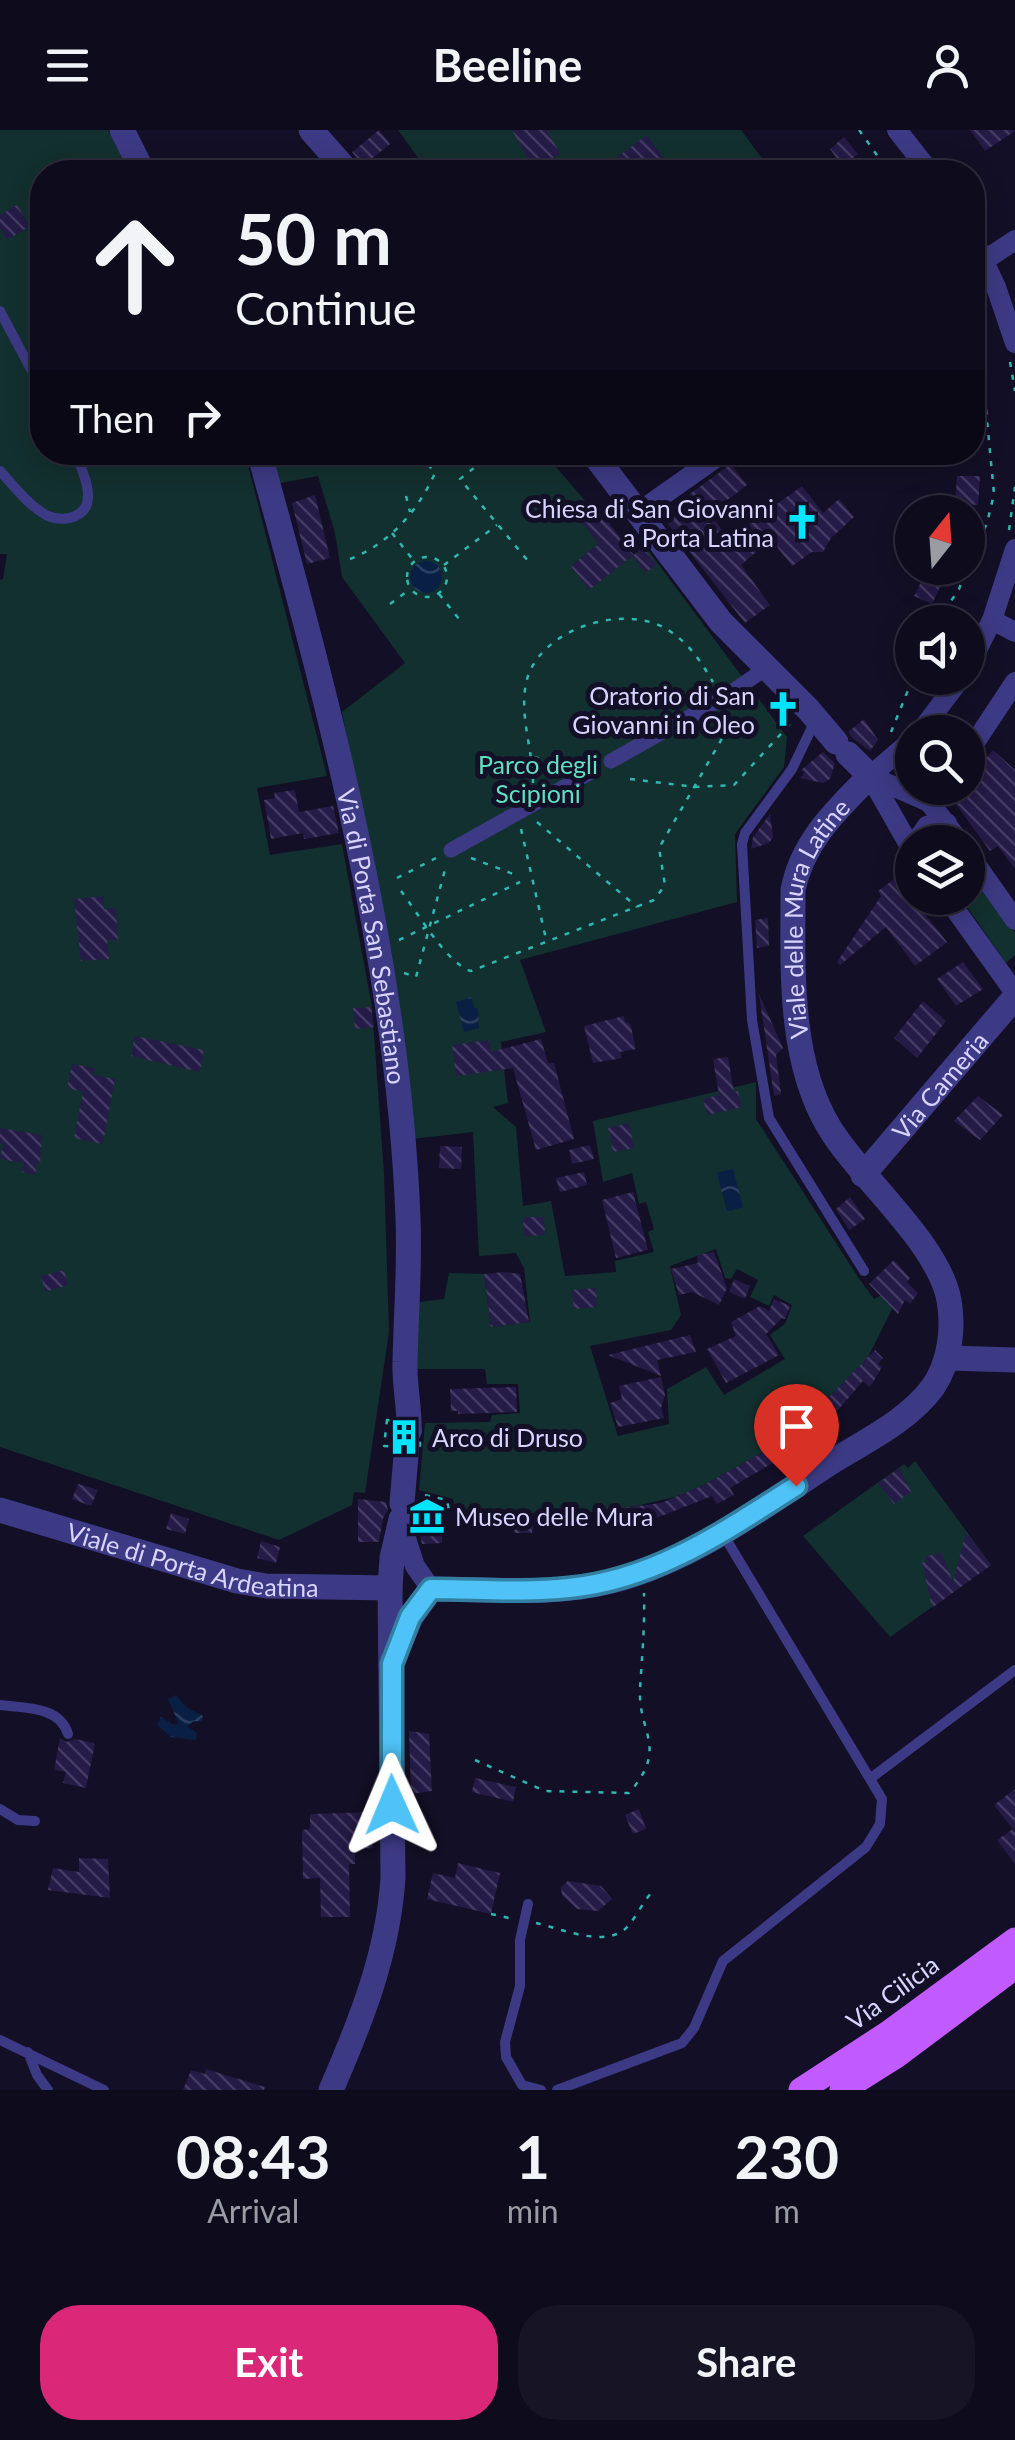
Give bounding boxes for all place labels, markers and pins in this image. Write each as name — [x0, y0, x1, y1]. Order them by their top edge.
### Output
place label: Chiesa di San Giovanni a Porta Latina — [525, 493, 774, 552]
church icon: Chiesa di San Giovanni a Porta Latina — [783, 503, 821, 541]
place label: Oratorio di San Giovanni in Oleo — [572, 680, 755, 739]
church icon: Oratorio di San Giovanni in Oleo — [764, 690, 802, 728]
pin — [754, 1384, 839, 1487]
building icon: Arco di Druso — [385, 1418, 423, 1456]
place label: Arco di Druso — [432, 1422, 583, 1452]
museum icon: Museo delle Mura — [408, 1497, 446, 1535]
place label: Museo delle Mura — [455, 1501, 653, 1531]

